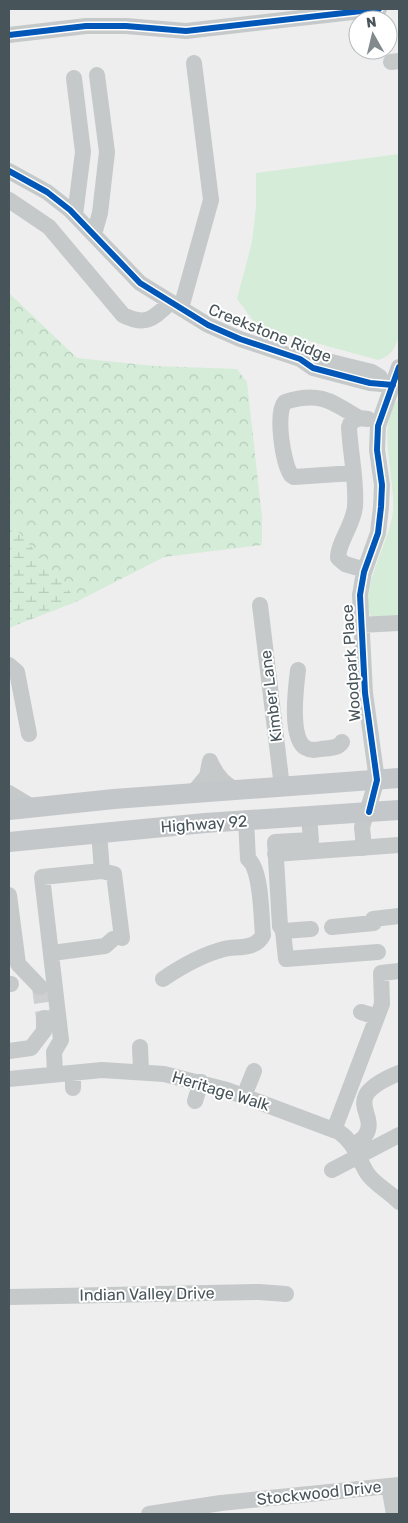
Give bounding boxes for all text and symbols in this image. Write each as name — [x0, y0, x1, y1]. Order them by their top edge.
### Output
north arrow — [348, 10, 398, 60]
text: N — [365, 14, 377, 32]
street label: Creekstone Ridge — [206, 300, 334, 366]
street label: Woodpark Place — [337, 604, 365, 722]
street label: Kimber Lane — [256, 649, 286, 743]
street label: Highway 92 — [160, 811, 248, 837]
street label: Heritage Walk — [170, 1067, 273, 1115]
street label: Indian Valley Drive — [79, 1283, 215, 1305]
street label: Stockwood Drive — [256, 1477, 382, 1509]

